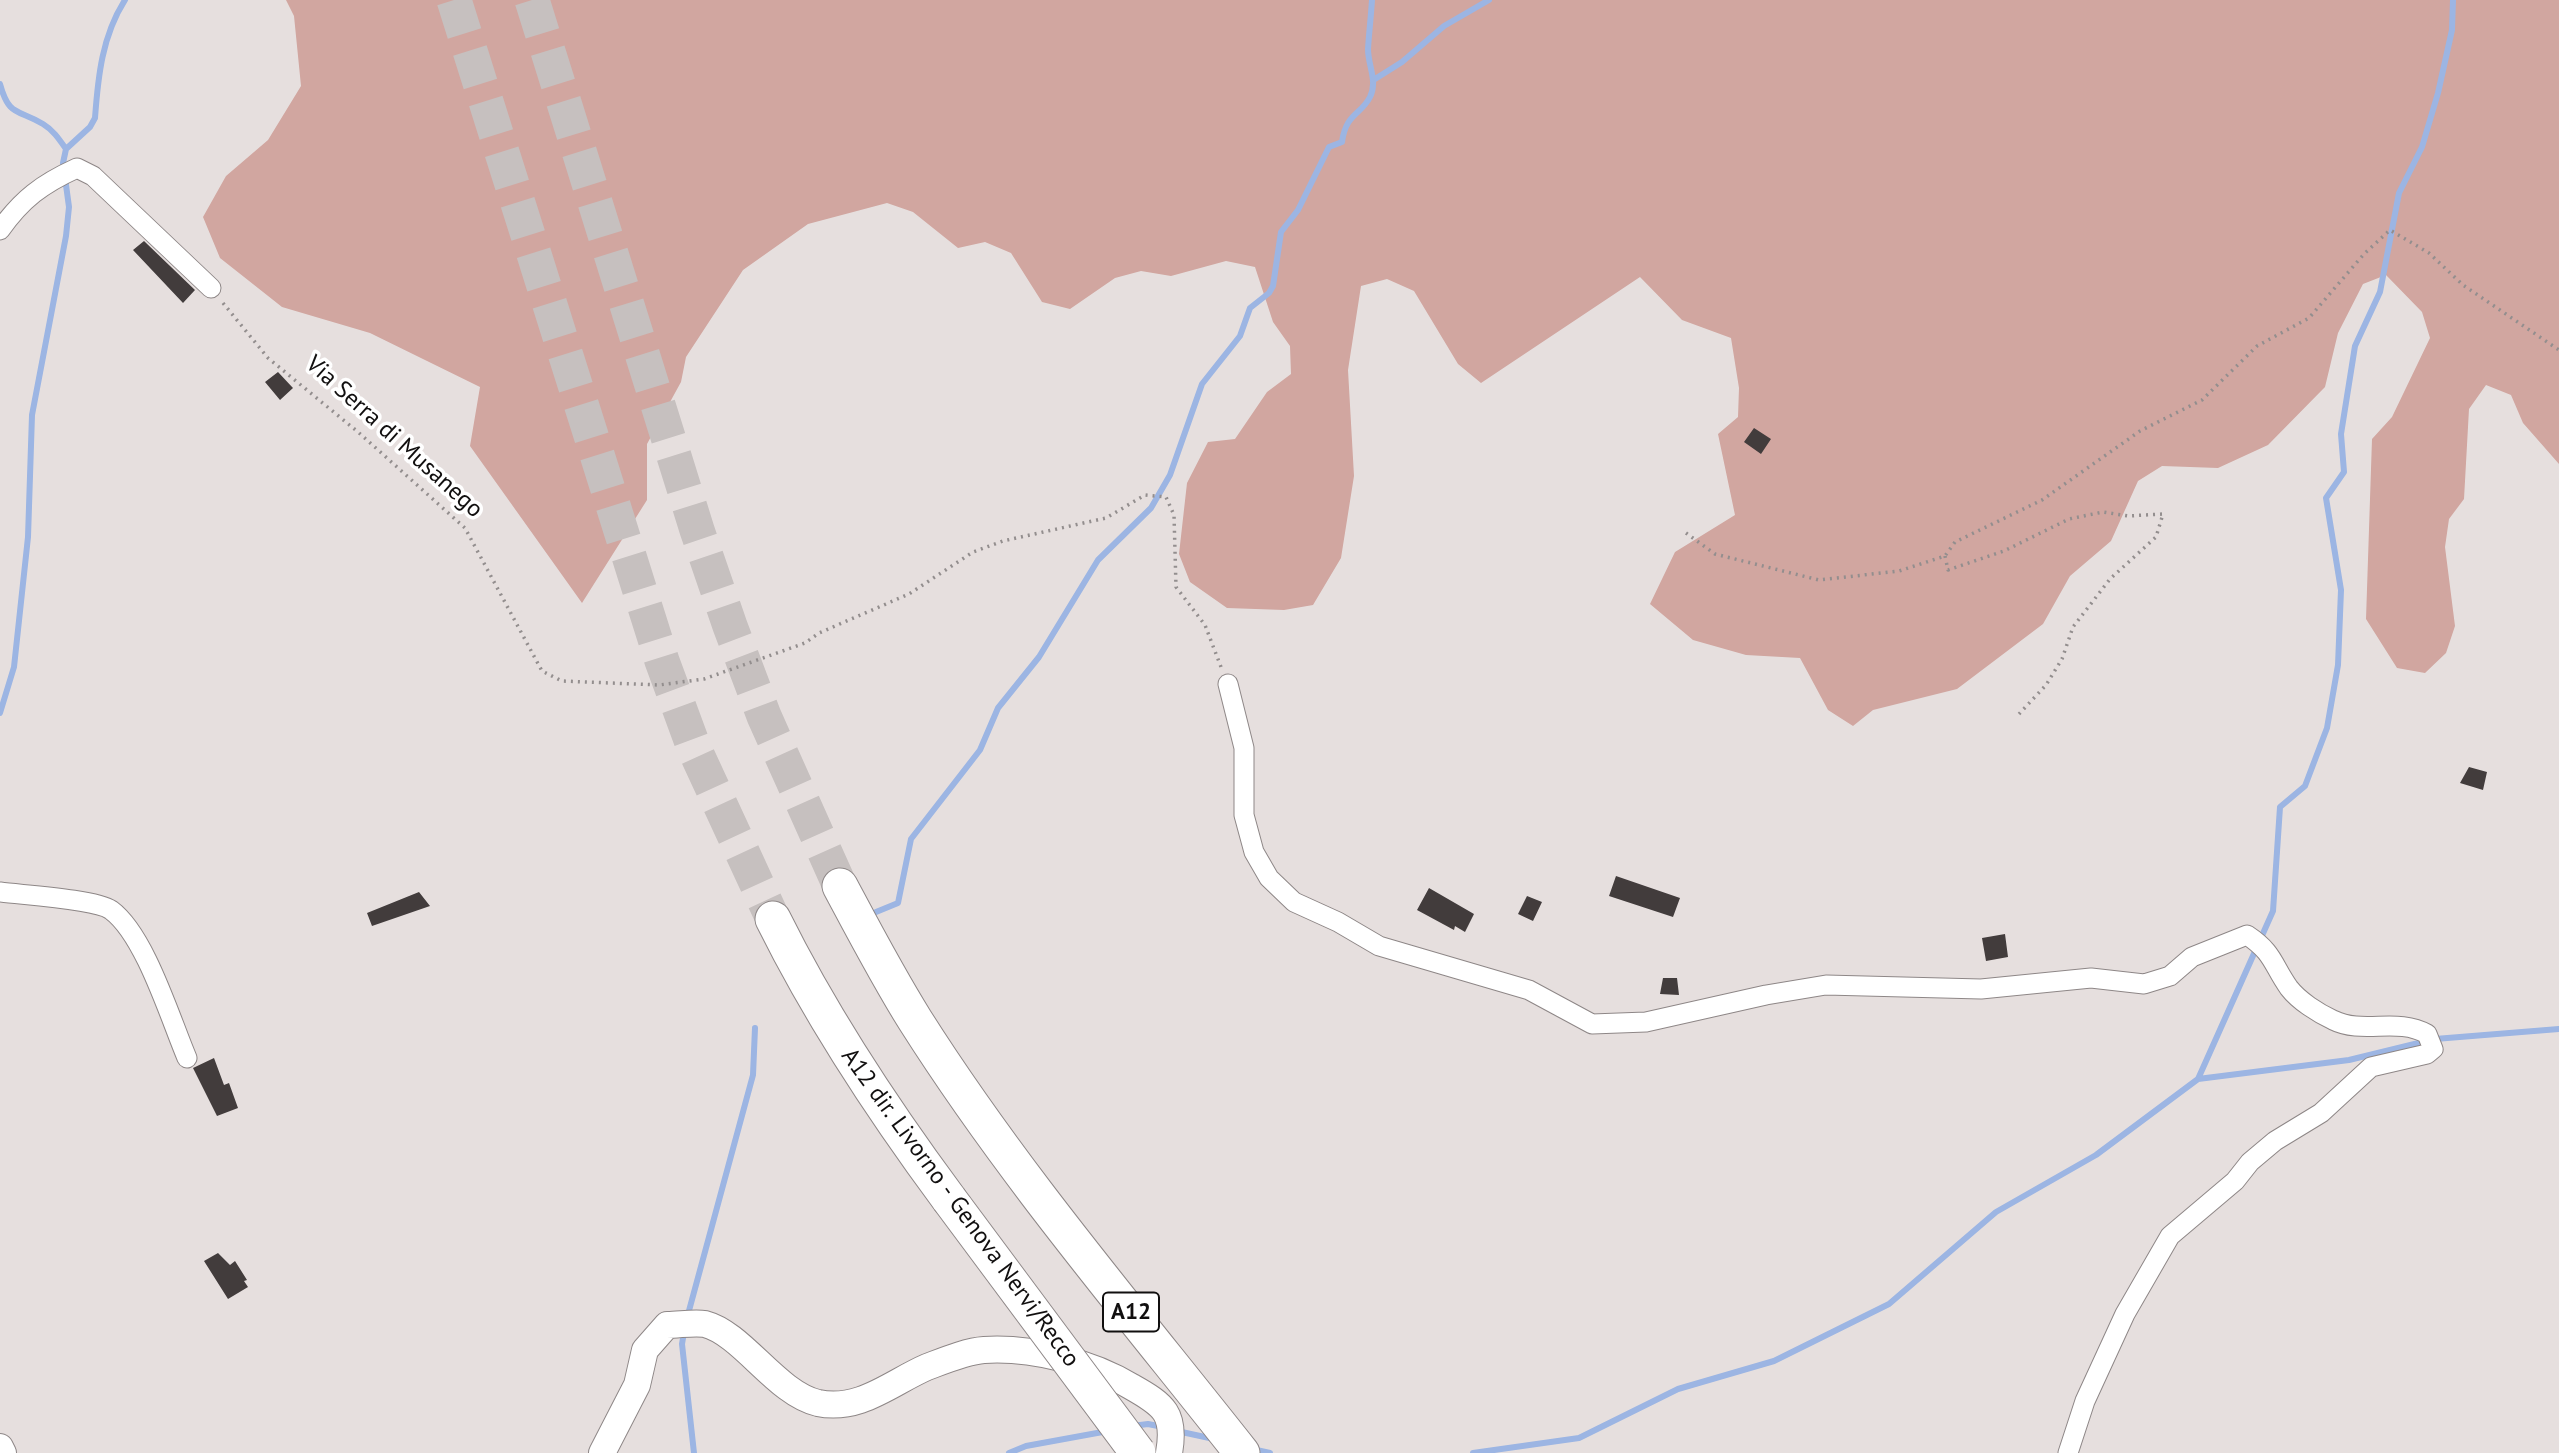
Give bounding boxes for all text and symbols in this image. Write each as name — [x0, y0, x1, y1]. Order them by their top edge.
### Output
street label: Via Serra di Musanego — [299, 350, 489, 524]
street label: A12 dir. Livorno - Genova Nervi/Recco — [835, 1043, 1085, 1373]
road number: A12 — [1103, 1292, 1159, 1331]

